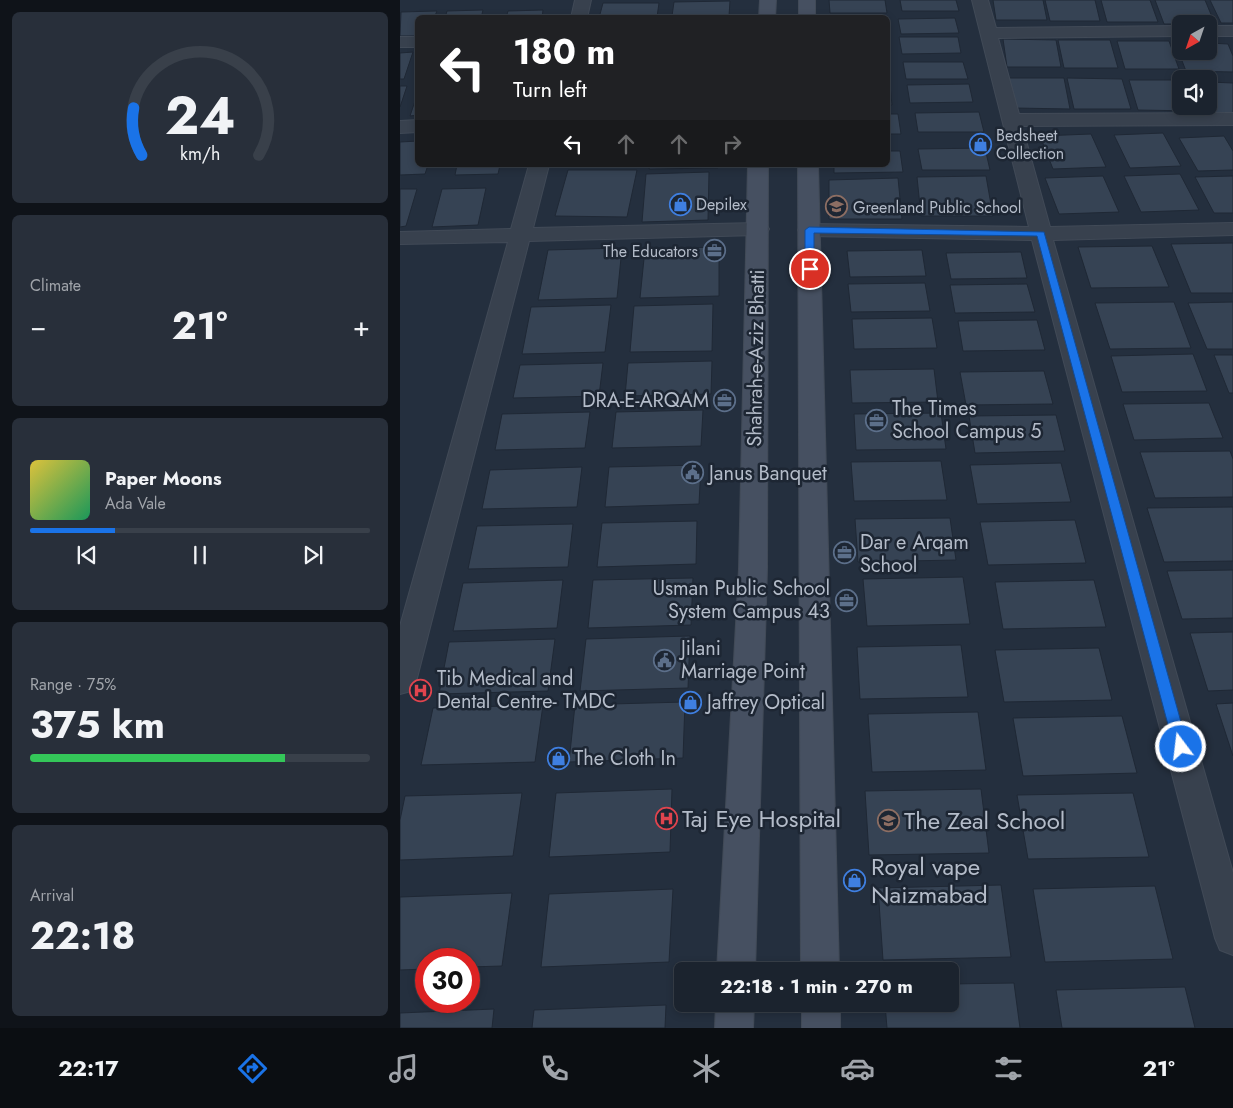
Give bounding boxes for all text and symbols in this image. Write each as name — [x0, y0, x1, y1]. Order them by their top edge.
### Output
north arrow — [1172, 15, 1218, 60]
map controls — [1172, 15, 1217, 115]
text: 180 m — [513, 27, 615, 77]
icon: left — [430, 35, 495, 100]
button: sound — [1172, 70, 1217, 115]
text: Turn left — [513, 73, 587, 105]
text: 24 — [165, 78, 235, 154]
place label: Bedsheet Collection — [996, 124, 1064, 165]
icon: left — [559, 130, 587, 158]
icon: ahead — [612, 130, 640, 158]
icon: ahead — [665, 130, 693, 158]
icon: right — [718, 130, 746, 158]
shop icon: Bedsheet Collection — [968, 132, 992, 156]
text: km/h — [180, 141, 220, 167]
shop icon: Depilex — [668, 192, 692, 216]
place label: Depilex — [696, 193, 747, 216]
school or university icon: Greenland Public School — [825, 195, 849, 219]
place label: Greenland Public School — [853, 196, 1021, 219]
office icon: The Educators — [702, 239, 726, 263]
place label: The Educators — [603, 240, 698, 263]
pin — [789, 248, 831, 290]
icon: arrive — [796, 255, 824, 283]
street label: Shahrah-e-Aziz Bhatti — [740, 269, 772, 447]
text: Climate — [30, 274, 81, 297]
text: 21° — [172, 298, 227, 353]
text: − — [30, 306, 47, 347]
text: + — [353, 306, 370, 347]
place label: DRA-E-ARQAM — [582, 386, 709, 415]
office icon: DRA-E-ARQAM — [713, 388, 737, 412]
place label: The Times School Campus 5 — [892, 394, 1042, 446]
office icon: The Times School Campus 5 — [864, 408, 888, 432]
place label: Janus Banquet — [706, 459, 827, 488]
public building icon: Janus Banquet — [681, 461, 705, 485]
text: Paper Moons — [105, 465, 222, 492]
text: Ada Vale — [105, 492, 166, 515]
place label: Dar e Arqam School — [860, 528, 969, 580]
icon: previous — [73, 541, 101, 569]
icon: pause — [186, 541, 214, 569]
icon: next — [299, 541, 327, 569]
office icon: Dar e Arqam School — [832, 541, 856, 565]
place label: Usman Public School System Campus 43 — [652, 574, 830, 626]
office icon: Usman Public School System Campus 43 — [834, 588, 858, 612]
place label: Jilani Marriage Point — [678, 634, 805, 686]
public building icon: Jilani Marriage Point — [653, 648, 677, 672]
place label: Tib Medical and Dental Centre- TMDC — [437, 664, 616, 716]
text: Range · 75% — [30, 673, 116, 696]
hospital icon: Tib Medical and Dental Centre- TMDC — [409, 678, 433, 702]
place label: Jaffrey Optical — [704, 688, 825, 717]
shop icon: Jaffrey Optical — [679, 690, 703, 714]
text: 375 km — [30, 697, 165, 752]
position arrow — [1154, 720, 1206, 772]
place label: The Cloth In — [574, 744, 676, 773]
shop icon: The Cloth In — [546, 746, 570, 770]
place label: Taj Eye Hospital — [682, 801, 841, 836]
place label: The Zeal School — [904, 803, 1065, 838]
hospital icon: Taj Eye Hospital — [654, 806, 678, 830]
school or university icon: The Zeal School — [876, 808, 900, 832]
place label: Royal vape Naizmabad — [871, 849, 988, 912]
shop icon: Royal vape Naizmabad — [843, 868, 867, 892]
text: Arrival — [30, 884, 74, 907]
text: 22:18 — [30, 908, 135, 963]
speed limit sign: 30 — [415, 948, 480, 1013]
text: 22:18 · 1 min · 270 m — [720, 973, 913, 1000]
icon: directions — [235, 1051, 270, 1086]
icon: music — [386, 1051, 421, 1086]
icon: phone — [537, 1051, 572, 1086]
icon: climate — [689, 1051, 724, 1086]
icon: car — [840, 1051, 875, 1086]
icon: filters — [991, 1051, 1026, 1086]
text: 22:17 — [58, 1052, 119, 1084]
text: 21° — [1143, 1052, 1175, 1084]

